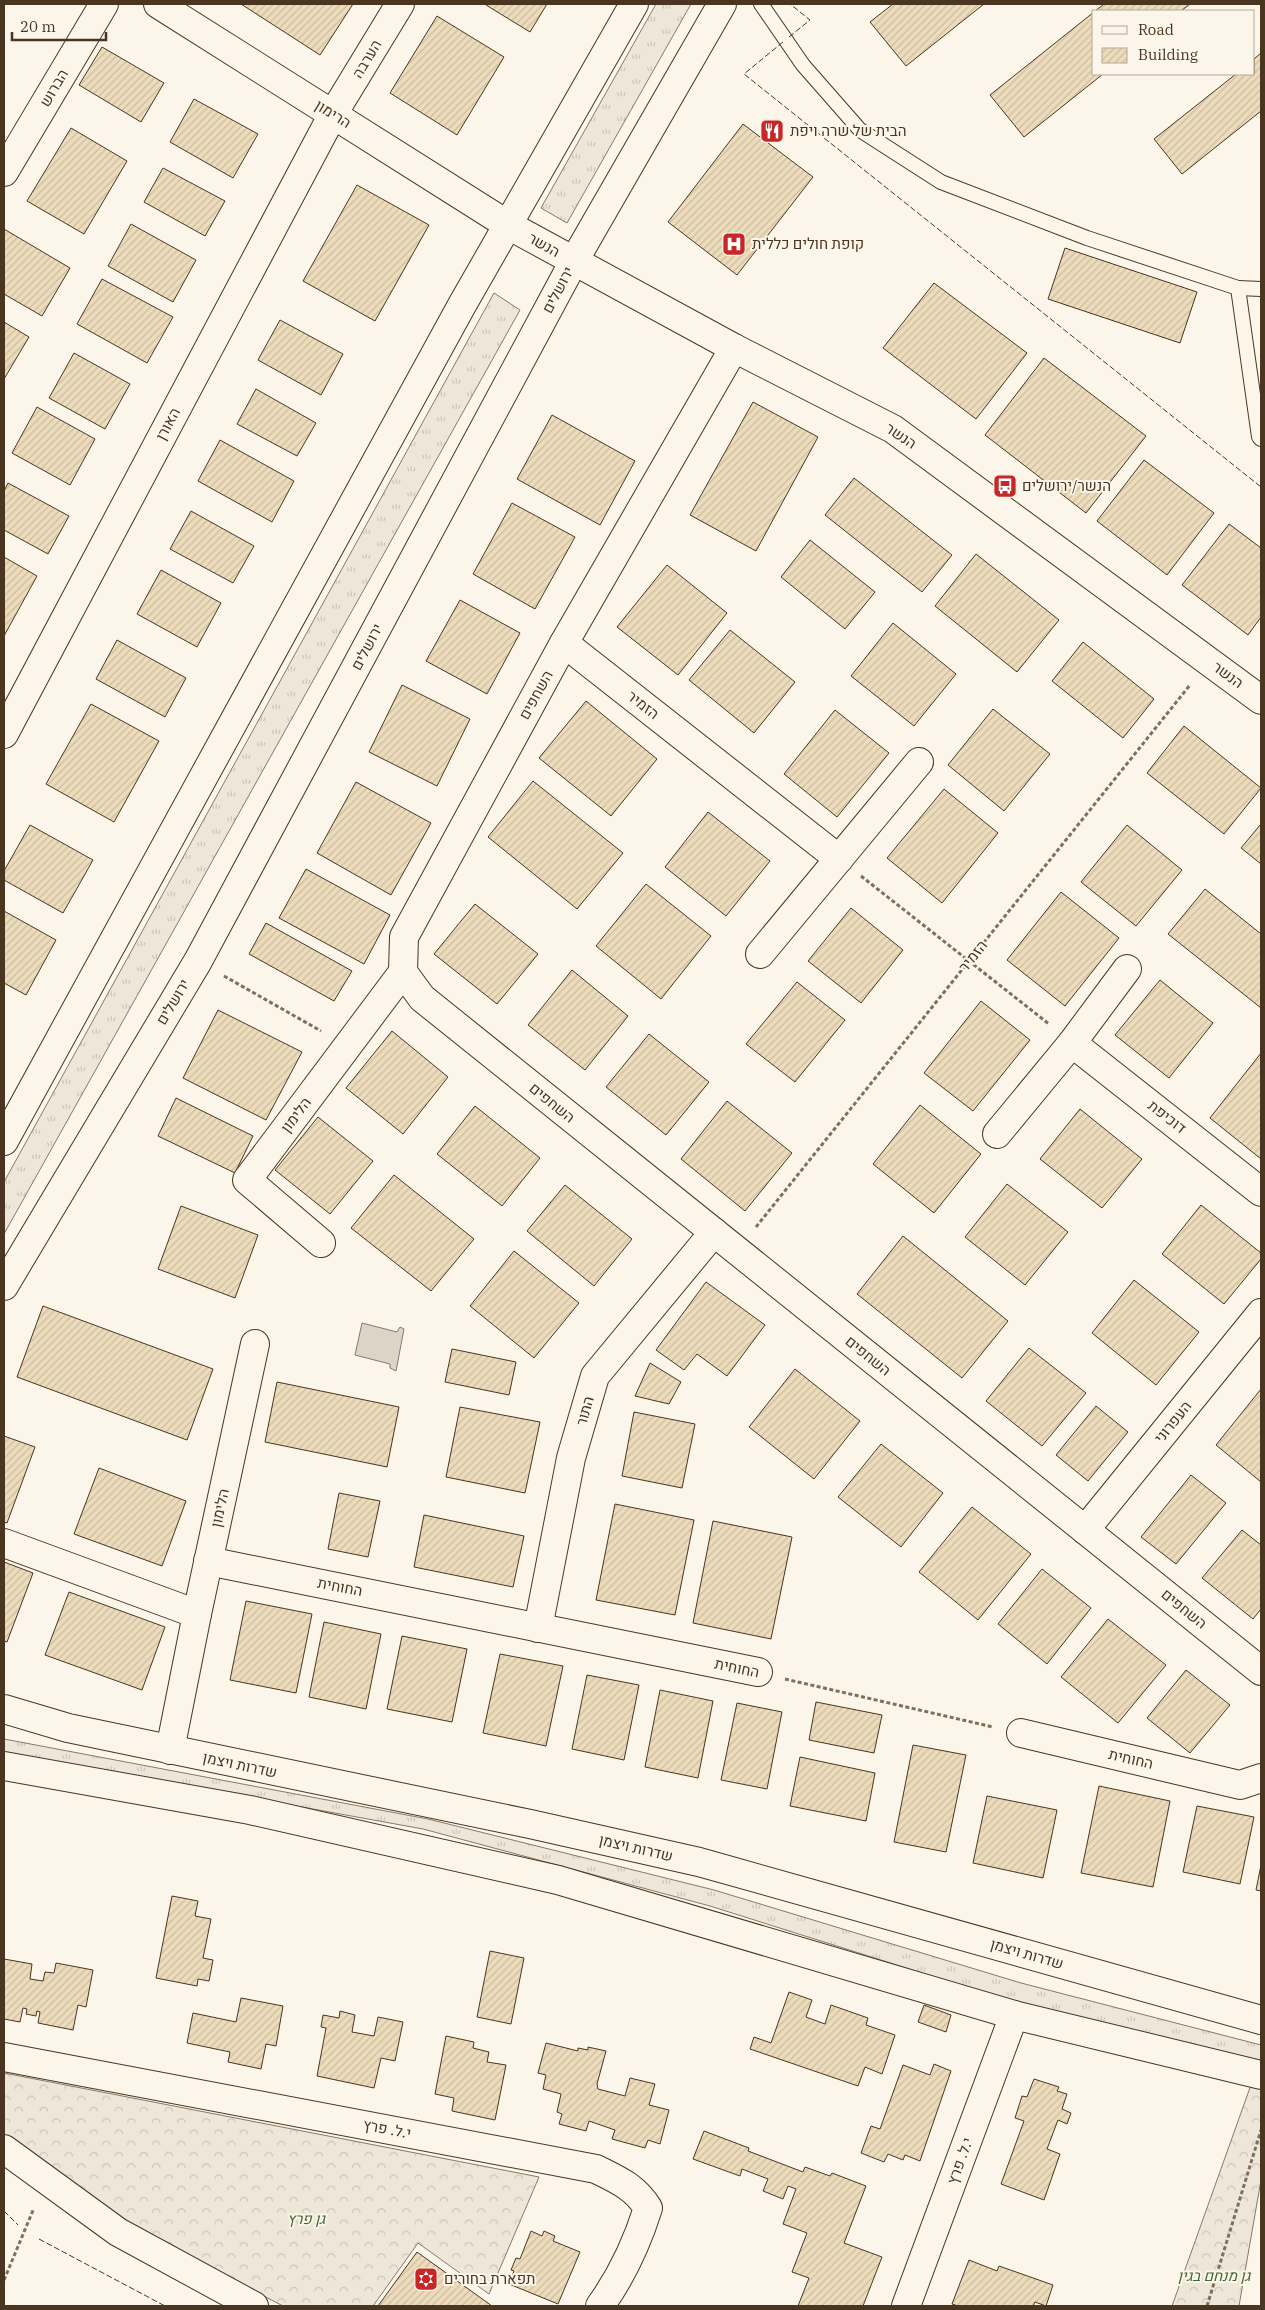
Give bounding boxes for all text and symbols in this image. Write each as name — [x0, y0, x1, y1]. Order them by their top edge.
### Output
scale bar — [12, 10, 106, 42]
legend — [1092, 10, 1255, 75]
text: 20 m — [20, 17, 56, 36]
text: Road — [1138, 20, 1174, 39]
street label: הערבה — [348, 36, 385, 81]
text: Building — [1138, 45, 1198, 64]
street label: הברוש — [35, 66, 72, 110]
street label: הרימון — [312, 95, 355, 132]
restaurant icon: הבית של שרה ויפת — [759, 118, 785, 144]
place label: הבית של שרה ויפת — [790, 121, 906, 140]
street label: הנשר — [525, 228, 564, 261]
hospital icon: קופת חולים כללית — [721, 231, 747, 257]
place label: קופת חולים כללית — [752, 234, 864, 253]
street label: ירושלים — [537, 263, 578, 316]
street label: האורן — [151, 404, 184, 443]
street label: הנשר — [882, 418, 920, 453]
bus stop icon: הנשר/ירושלים — [992, 473, 1018, 499]
place label: הנשר/ירושלים — [1022, 476, 1111, 495]
street label: ירושלים — [346, 620, 387, 673]
street label: הנשר — [1209, 657, 1247, 692]
street label: השחפים — [514, 667, 557, 723]
street label: הזמיר — [623, 686, 663, 723]
street label: הזמיר — [954, 936, 991, 975]
street label: ירושלים — [152, 975, 194, 1028]
street label: השחפים — [526, 1078, 579, 1127]
street label: הלימון — [276, 1093, 315, 1136]
street label: דוכיפת — [1144, 1096, 1190, 1138]
street label: השחפים — [842, 1331, 895, 1380]
street label: התור — [571, 1394, 598, 1428]
street label: העפרוני — [1150, 1397, 1195, 1447]
street label: הלימון — [206, 1487, 233, 1529]
street label: החוחית — [316, 1573, 364, 1600]
street label: השחפים — [1158, 1584, 1211, 1633]
street label: החוחית — [713, 1654, 761, 1682]
street label: החוחית — [1107, 1744, 1155, 1773]
street label: שדרות ויצמן — [201, 1747, 279, 1782]
street label: שדרות ויצמן — [597, 1830, 675, 1865]
street label: שדרות ויצמן — [988, 1934, 1066, 1973]
street label: י.ל. פרץ — [361, 2115, 413, 2142]
street label: י.ל. פרץ — [942, 2135, 977, 2187]
park label: גן פרץ — [287, 2209, 326, 2228]
synagogue icon: תפארת בחורים — [413, 2266, 439, 2292]
park label: גן מנחם בגין — [1178, 2266, 1251, 2285]
place label: תפארת בחורים — [444, 2269, 535, 2288]

